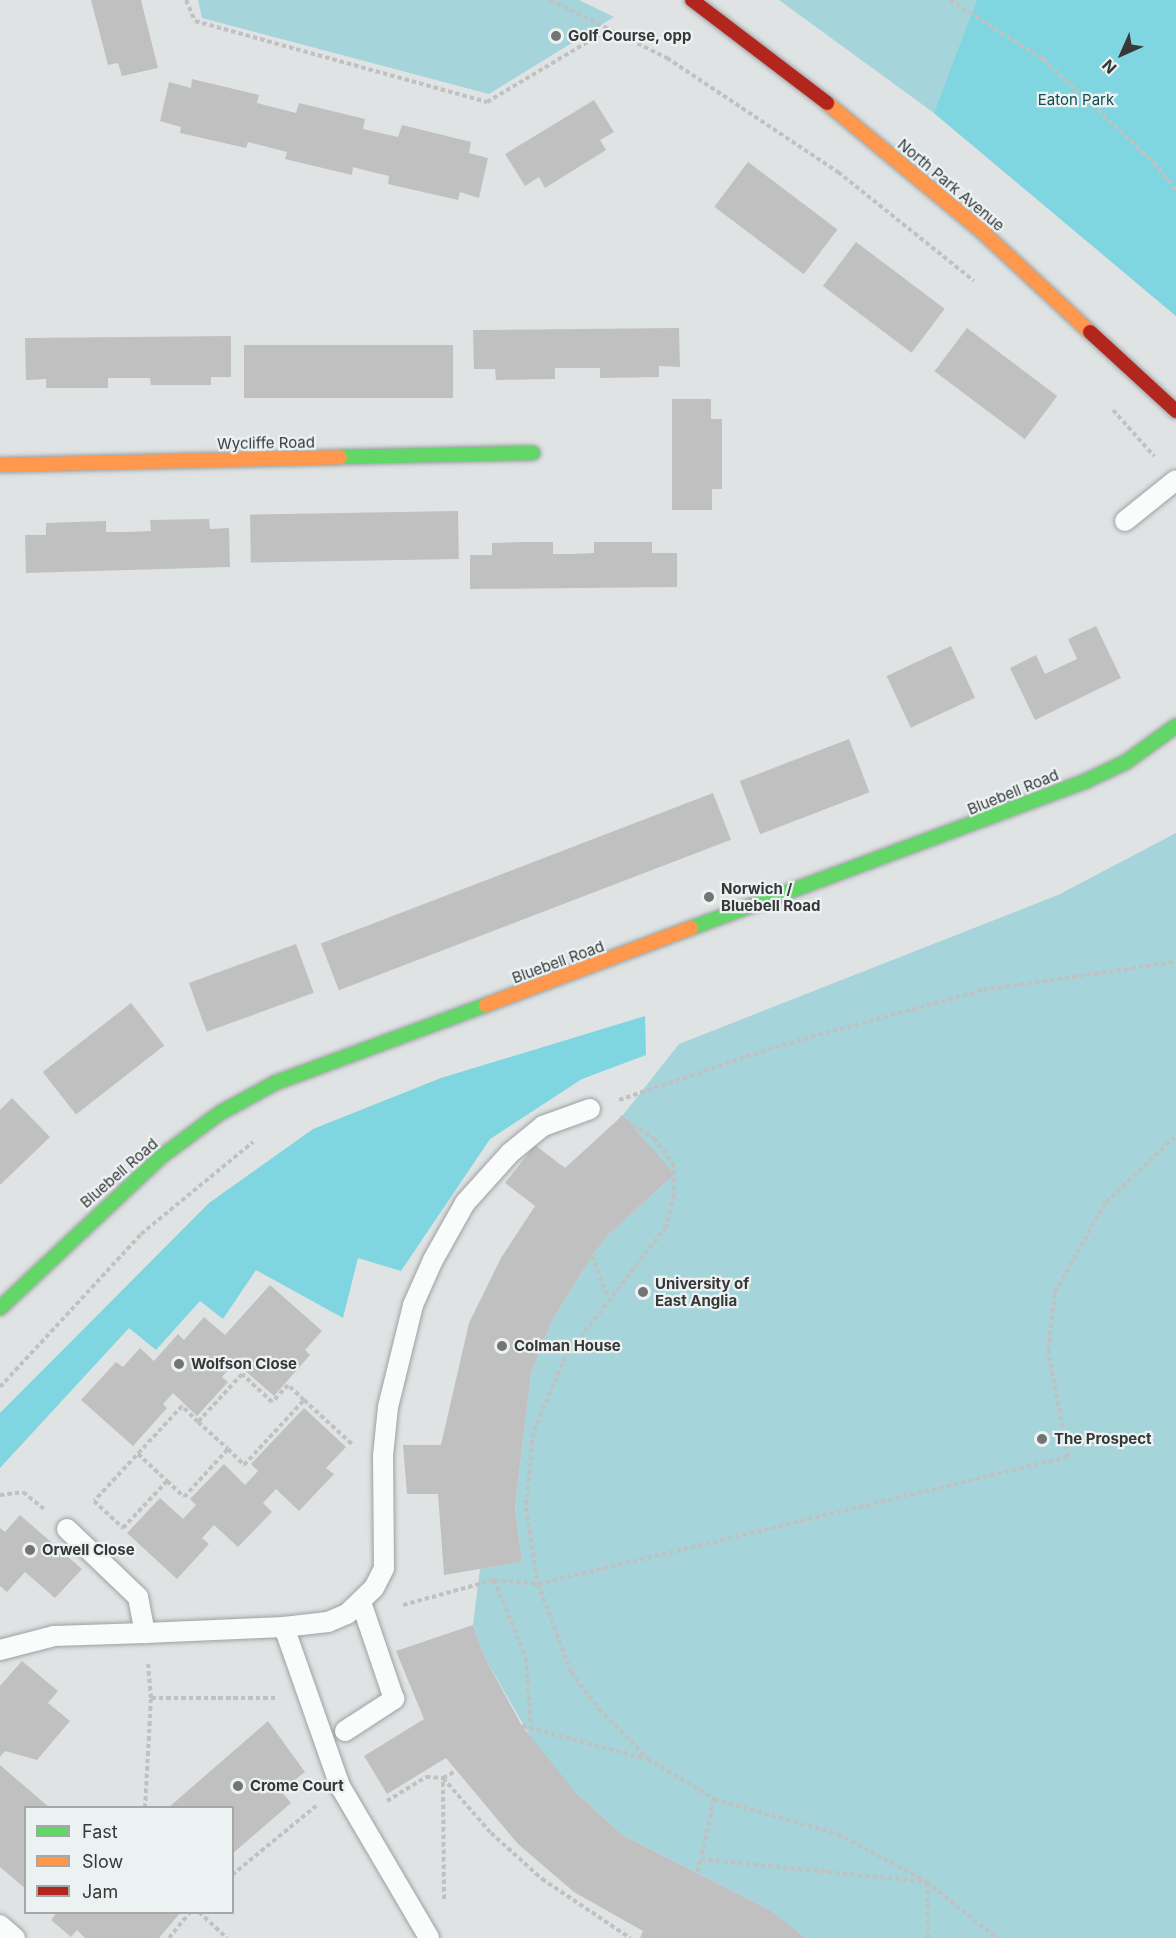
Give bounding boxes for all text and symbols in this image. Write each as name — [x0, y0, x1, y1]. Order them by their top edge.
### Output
north arrow — [1092, 24, 1152, 84]
place label: Golf Course, opp — [568, 27, 692, 45]
marker: Golf Course, opp — [549, 29, 563, 43]
text: N — [1098, 55, 1121, 78]
park label: Eaton Park — [1038, 91, 1114, 109]
street label: North Park Avenue — [894, 135, 1008, 235]
street label: Wycliffe Road — [217, 433, 315, 453]
street label: Bluebell Road — [965, 766, 1061, 818]
place label: Norwich / Bluebell Road — [721, 879, 821, 914]
marker: Norwich / Bluebell Road — [702, 890, 716, 904]
street label: Bluebell Road — [510, 937, 606, 987]
street label: Bluebell Road — [77, 1135, 161, 1211]
place label: University of East Anglia — [655, 1274, 749, 1309]
marker: University of East Anglia — [636, 1285, 650, 1299]
place label: Colman House — [514, 1337, 621, 1355]
marker: Colman House — [495, 1339, 509, 1353]
place label: Wolfson Close — [191, 1355, 297, 1373]
marker: Wolfson Close — [172, 1357, 186, 1371]
place label: The Prospect — [1054, 1430, 1152, 1448]
marker: The Prospect — [1035, 1432, 1049, 1446]
place label: Orwell Close — [42, 1541, 135, 1559]
marker: Orwell Close — [23, 1543, 37, 1557]
place label: Crome Court — [250, 1777, 344, 1795]
marker: Crome Court — [231, 1779, 245, 1793]
legend — [24, 1806, 234, 1914]
text: Fast — [82, 1821, 118, 1842]
text: Slow — [82, 1851, 123, 1872]
text: Jam — [82, 1881, 118, 1902]

